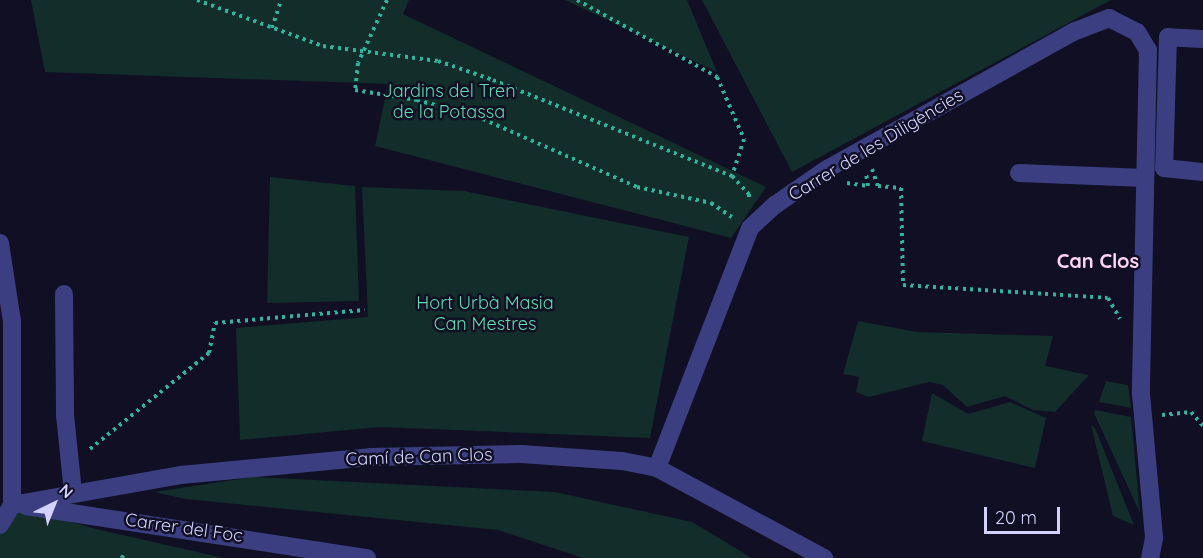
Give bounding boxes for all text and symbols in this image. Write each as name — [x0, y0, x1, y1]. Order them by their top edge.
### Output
park label: Jardins del Tren de la Potassa — [382, 81, 516, 124]
street label: Carrer de les Diligències — [785, 84, 967, 206]
district label: Can Clos — [1057, 248, 1139, 272]
park label: Hort Urbà Masia Can Mestres — [416, 293, 554, 336]
street label: Camí de Can Clos — [345, 444, 493, 470]
north arrow — [24, 474, 84, 534]
text: N — [55, 480, 77, 502]
scale bar — [987, 495, 1064, 533]
text: 20 m — [995, 506, 1037, 529]
street label: Carrer del Foc — [124, 509, 244, 547]

